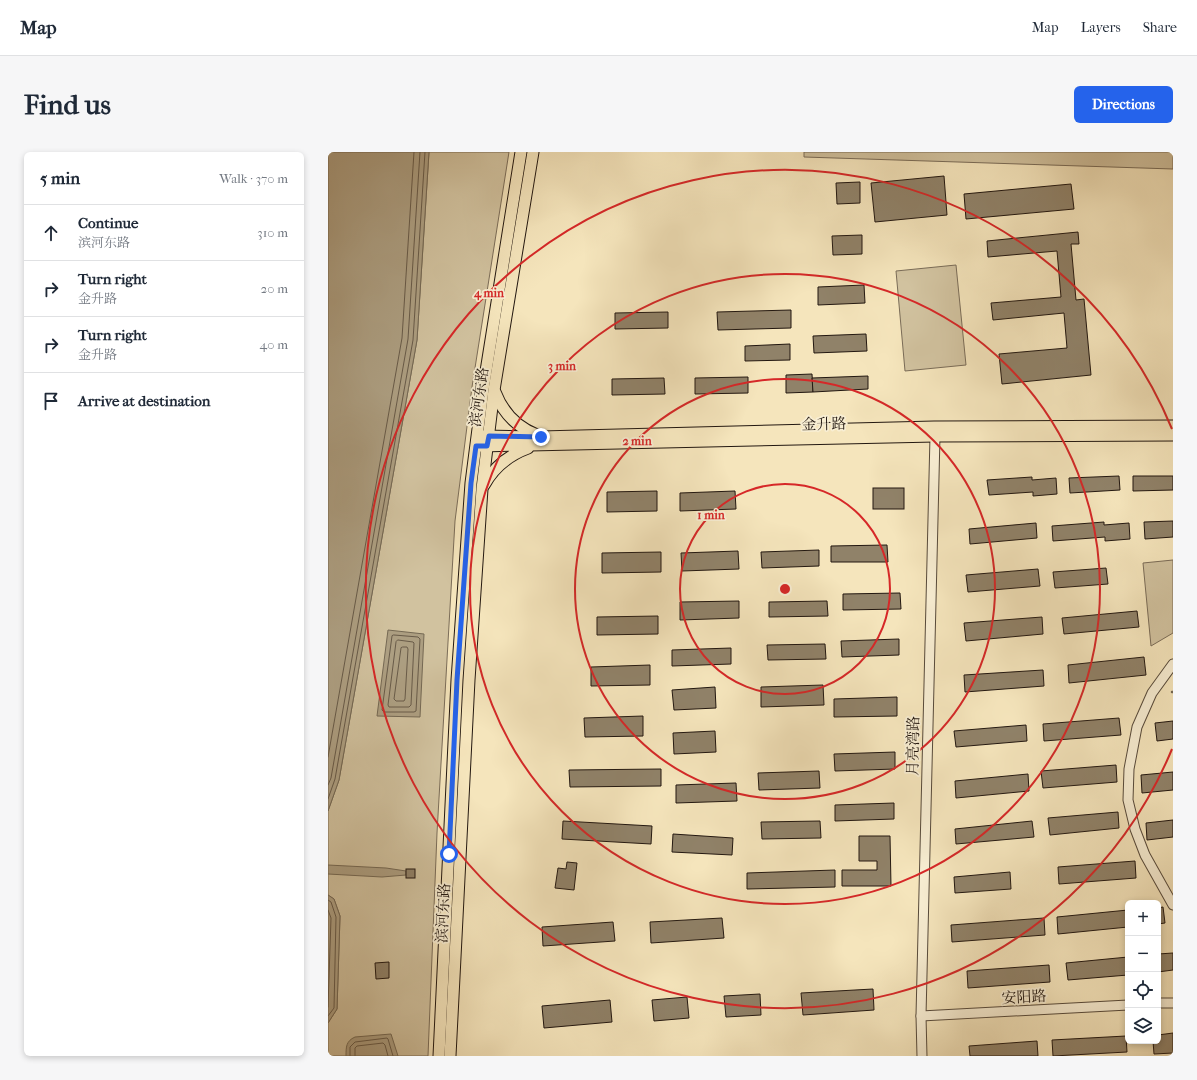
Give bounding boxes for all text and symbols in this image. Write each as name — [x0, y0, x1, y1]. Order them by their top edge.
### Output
text: Map — [20, 17, 56, 39]
text: Map — [1032, 19, 1059, 36]
text: Layers — [1081, 19, 1121, 36]
text: Share — [1143, 19, 1177, 36]
button: Directions — [1074, 86, 1173, 123]
text: Find us — [24, 88, 111, 121]
text: 5 min — [40, 168, 80, 188]
text: Walk · 370 m — [219, 171, 288, 186]
text: Continue — [78, 214, 138, 232]
icon: ahead — [40, 222, 62, 244]
text: 310 m — [257, 225, 288, 240]
text: 滨河东路 — [78, 235, 130, 250]
text: Turn right — [78, 270, 147, 288]
icon: right — [40, 278, 62, 300]
text: 20 m — [261, 281, 288, 296]
text: 4 min — [473, 286, 505, 301]
text: 金升路 — [78, 291, 117, 306]
text: Turn right — [78, 326, 147, 344]
icon: right — [40, 334, 62, 356]
text: 40 m — [260, 337, 288, 352]
text: 金升路 — [78, 347, 117, 362]
text: 3 min — [548, 359, 577, 374]
street label: 滨河东路 — [466, 366, 492, 428]
icon: arrive — [40, 390, 62, 412]
text: Arrive at destination — [78, 392, 210, 410]
street label: 金升路 — [801, 415, 847, 433]
route end — [532, 428, 550, 446]
text: 2 min — [622, 434, 653, 448]
text: 1 min — [697, 508, 726, 522]
centre of rings — [778, 582, 792, 596]
street label: 月亮湾路 — [903, 716, 923, 776]
route start — [440, 845, 458, 863]
street label: 滨河东路 — [432, 883, 454, 943]
map controls — [1125, 900, 1161, 1044]
button: + — [1125, 900, 1161, 936]
button: − — [1125, 936, 1161, 972]
button: locate — [1125, 972, 1161, 1008]
street label: 安阳路 — [1001, 987, 1047, 1007]
button: layers — [1125, 1008, 1161, 1044]

